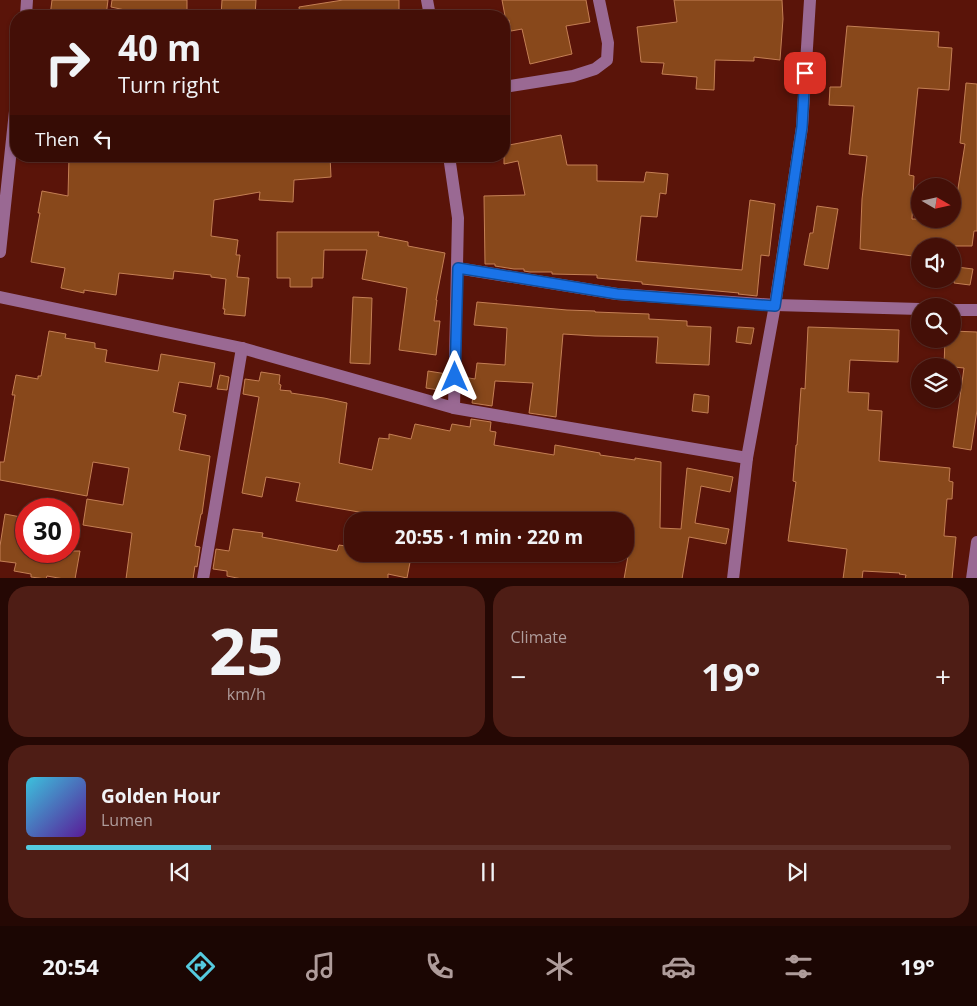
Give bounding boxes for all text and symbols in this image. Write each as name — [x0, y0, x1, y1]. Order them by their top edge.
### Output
text: 40 m — [118, 24, 201, 71]
icon: right — [35, 30, 100, 95]
pin — [784, 52, 826, 94]
icon: arrive — [791, 59, 819, 87]
text: Turn right — [118, 69, 220, 99]
icon: left — [89, 125, 117, 153]
text: Then — [35, 126, 79, 152]
north arrow — [911, 178, 961, 228]
map controls — [911, 178, 961, 408]
button: sound — [911, 238, 961, 288]
button: search — [911, 298, 961, 348]
position arrow — [428, 350, 480, 402]
button: layers — [911, 358, 961, 408]
speed limit sign: 30 — [15, 498, 80, 563]
text: 20:55 · 1 min · 220 m — [395, 524, 583, 550]
text: 25 — [209, 606, 283, 694]
text: Climate — [511, 626, 567, 648]
text: 19° — [701, 650, 761, 702]
text: − — [511, 657, 527, 695]
text: + — [935, 657, 951, 695]
text: km/h — [227, 683, 266, 705]
text: Golden Hour — [101, 783, 220, 809]
text: Lumen — [101, 809, 153, 831]
icon: previous — [166, 858, 194, 886]
icon: pause — [474, 858, 502, 886]
icon: next — [783, 858, 811, 886]
icon: directions — [183, 949, 218, 984]
icon: music — [303, 949, 338, 984]
icon: phone — [422, 949, 457, 984]
icon: climate — [542, 949, 577, 984]
icon: car — [661, 949, 696, 984]
icon: filters — [781, 949, 816, 984]
text: 20:54 — [42, 951, 99, 981]
text: 19° — [900, 951, 935, 981]

